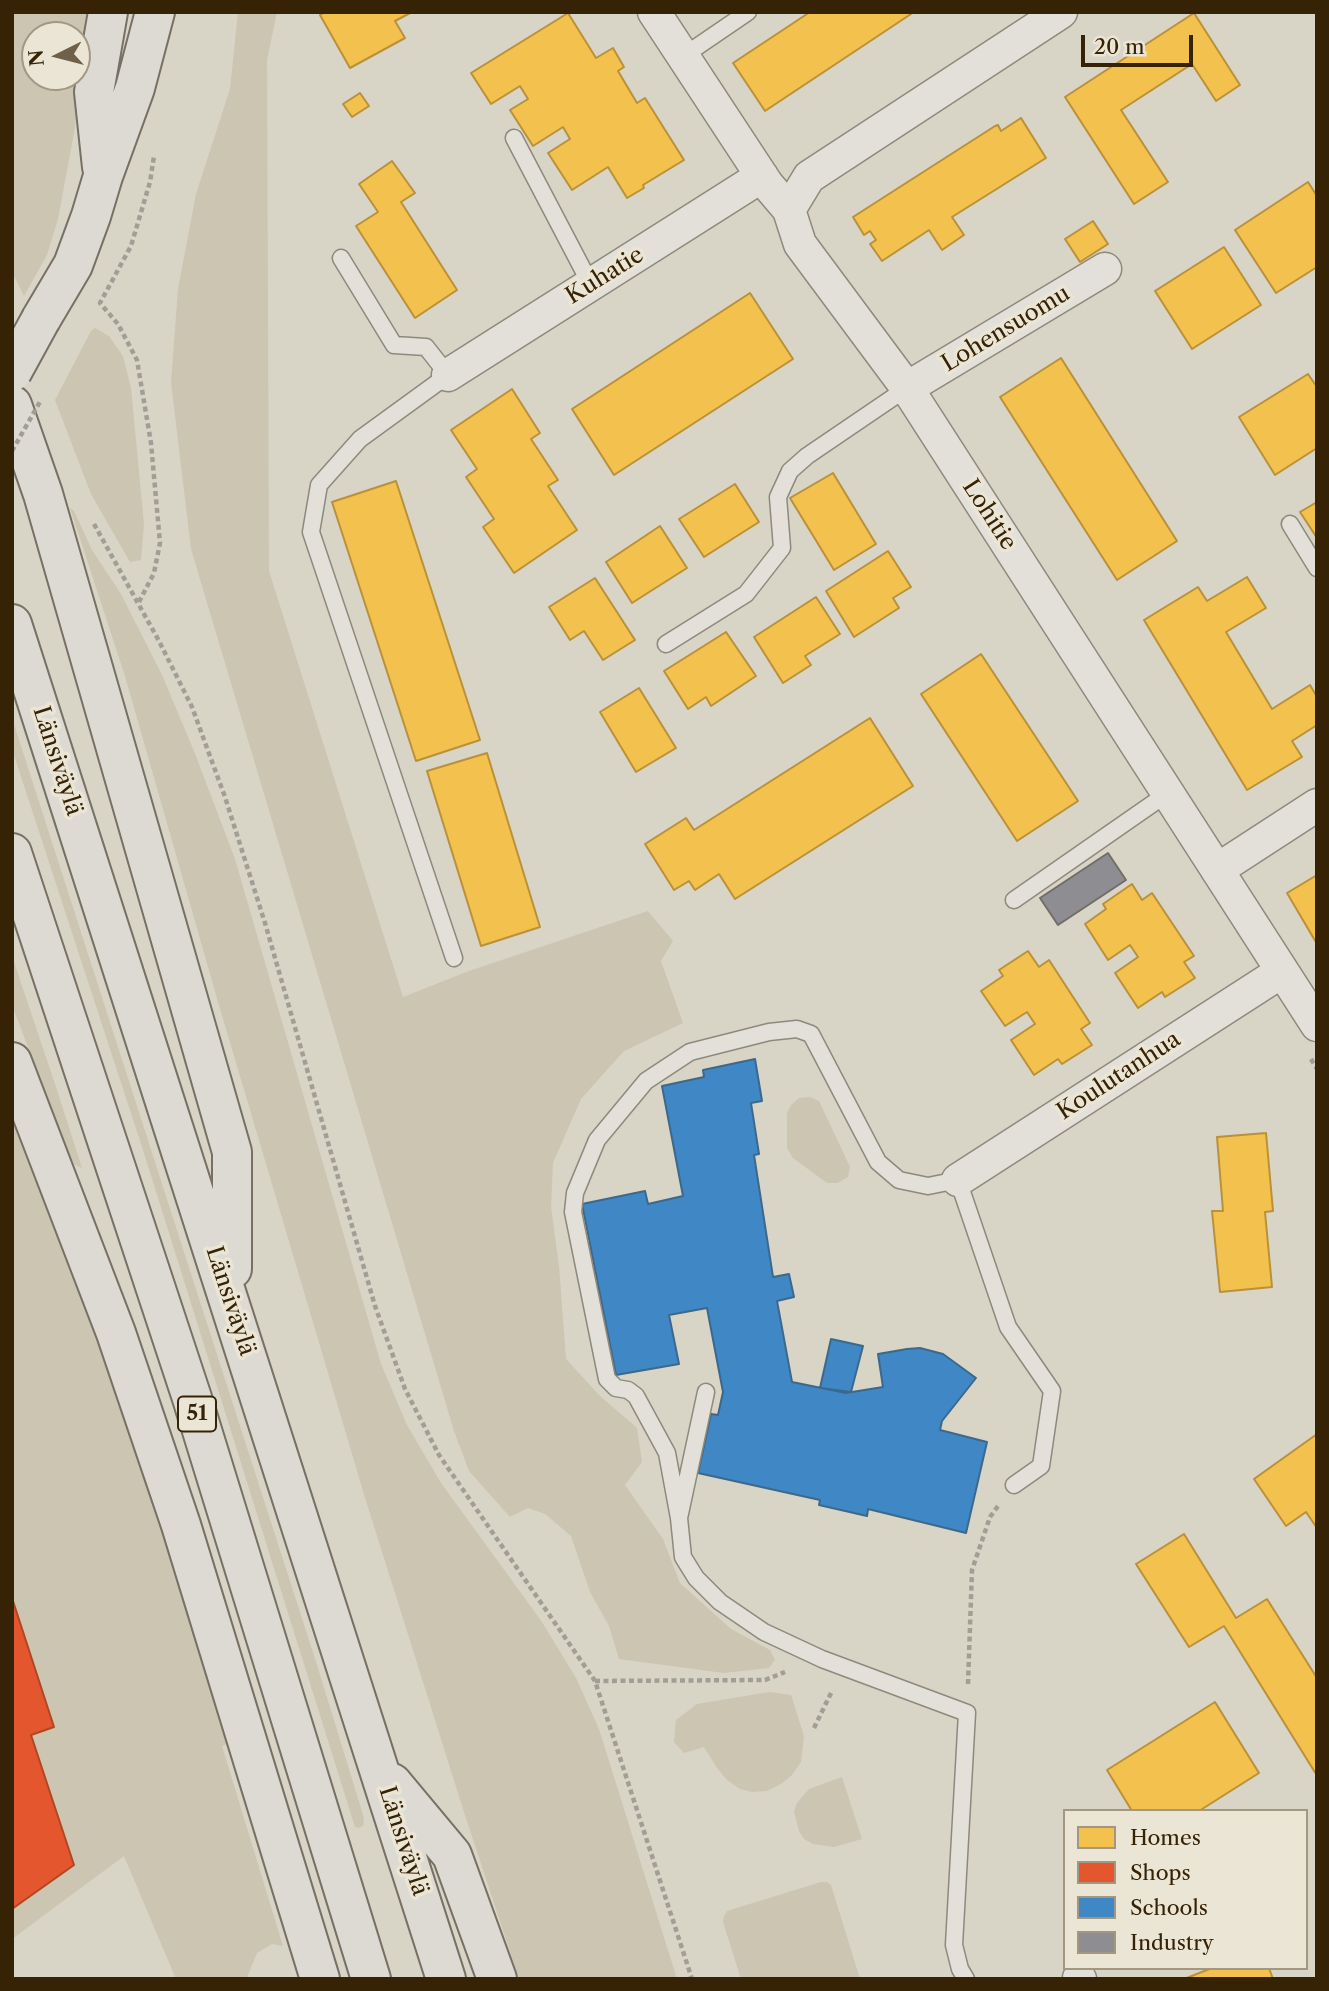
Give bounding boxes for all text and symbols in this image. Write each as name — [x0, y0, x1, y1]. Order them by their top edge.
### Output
north arrow — [21, 21, 91, 91]
scale bar — [1084, 21, 1196, 65]
text: 20 m — [1094, 34, 1145, 59]
text: N — [24, 49, 49, 67]
street label: Kuhatie — [561, 241, 649, 311]
street label: Lohensuomu — [937, 280, 1075, 378]
street label: Lohitie — [956, 475, 1022, 555]
street label: Länsiväylä — [26, 703, 88, 819]
street label: Koulutanhua — [1052, 1026, 1186, 1126]
street label: Länsiväylä — [199, 1243, 261, 1359]
road number: 51 — [178, 1396, 216, 1432]
street label: Länsiväylä — [372, 1783, 434, 1899]
legend — [1063, 1809, 1308, 1970]
text: Homes — [1130, 1825, 1201, 1850]
text: Shops — [1130, 1860, 1191, 1885]
text: Schools — [1130, 1895, 1208, 1920]
text: Industry — [1130, 1930, 1214, 1955]

